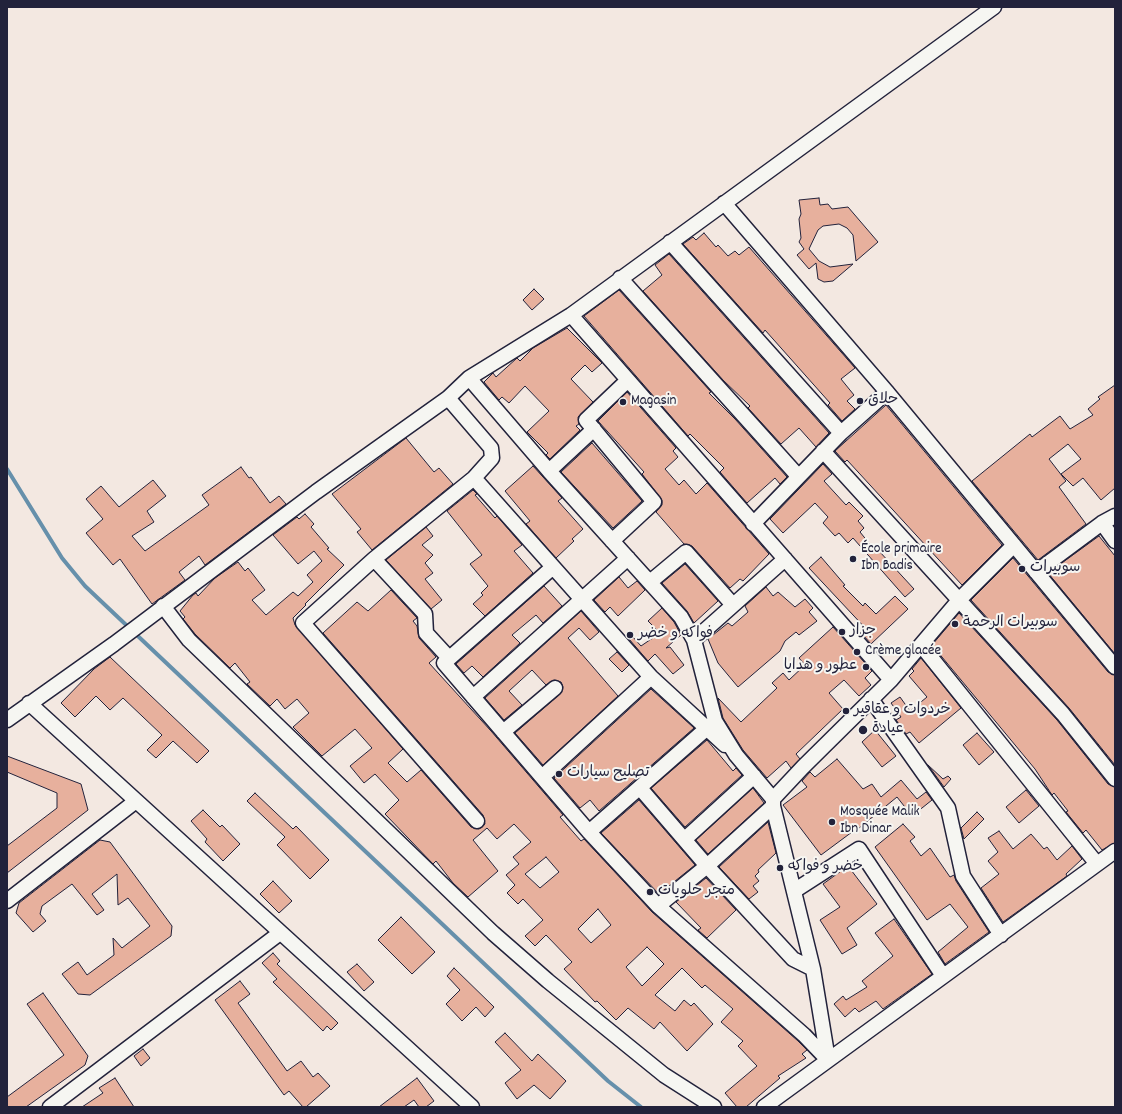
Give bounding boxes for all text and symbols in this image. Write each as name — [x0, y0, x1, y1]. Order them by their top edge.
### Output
place label: حلاق — [868, 392, 898, 410]
place label: Magasin — [631, 393, 676, 411]
marker: حلاق — [855, 396, 865, 406]
marker: Magasin — [618, 397, 628, 407]
place label: École primaire Ibn Badis — [861, 541, 942, 576]
marker: École primaire Ibn Badis — [848, 554, 858, 564]
place label: سوبيرات — [1030, 560, 1080, 578]
marker: سوبيرات — [1017, 564, 1027, 574]
place label: سوبيرات الرحمة — [963, 615, 1058, 633]
marker: سوبيرات الرحمة — [950, 619, 960, 629]
place label: جزار — [850, 623, 876, 641]
place label: فواكه و خضر — [638, 626, 713, 644]
marker: جزار — [837, 627, 847, 637]
marker: فواكه و خضر — [625, 630, 635, 640]
place label: Crème glacée — [865, 643, 941, 661]
marker: Crème glacée — [852, 647, 862, 657]
place label: عطور و هدايا — [784, 658, 858, 676]
marker: عطور و هدايا — [861, 662, 871, 672]
place label: خردوات و عقاقير — [854, 702, 951, 720]
marker: خردوات و عقاقير — [841, 706, 851, 716]
place label: عيادة — [872, 721, 904, 739]
marker: عيادة — [857, 724, 869, 736]
place label: تصليح سيارات — [567, 765, 649, 783]
marker: تصليح سيارات — [554, 769, 564, 779]
place label: Mosquée Malik Ibn Dinar — [840, 804, 920, 839]
marker: Mosquée Malik Ibn Dinar — [827, 817, 837, 827]
place label: خضر و فواكه — [788, 859, 863, 877]
marker: خضر و فواكه — [775, 863, 785, 873]
place label: متجر حلويات — [658, 883, 735, 901]
marker: متجر حلويات — [645, 887, 655, 897]

